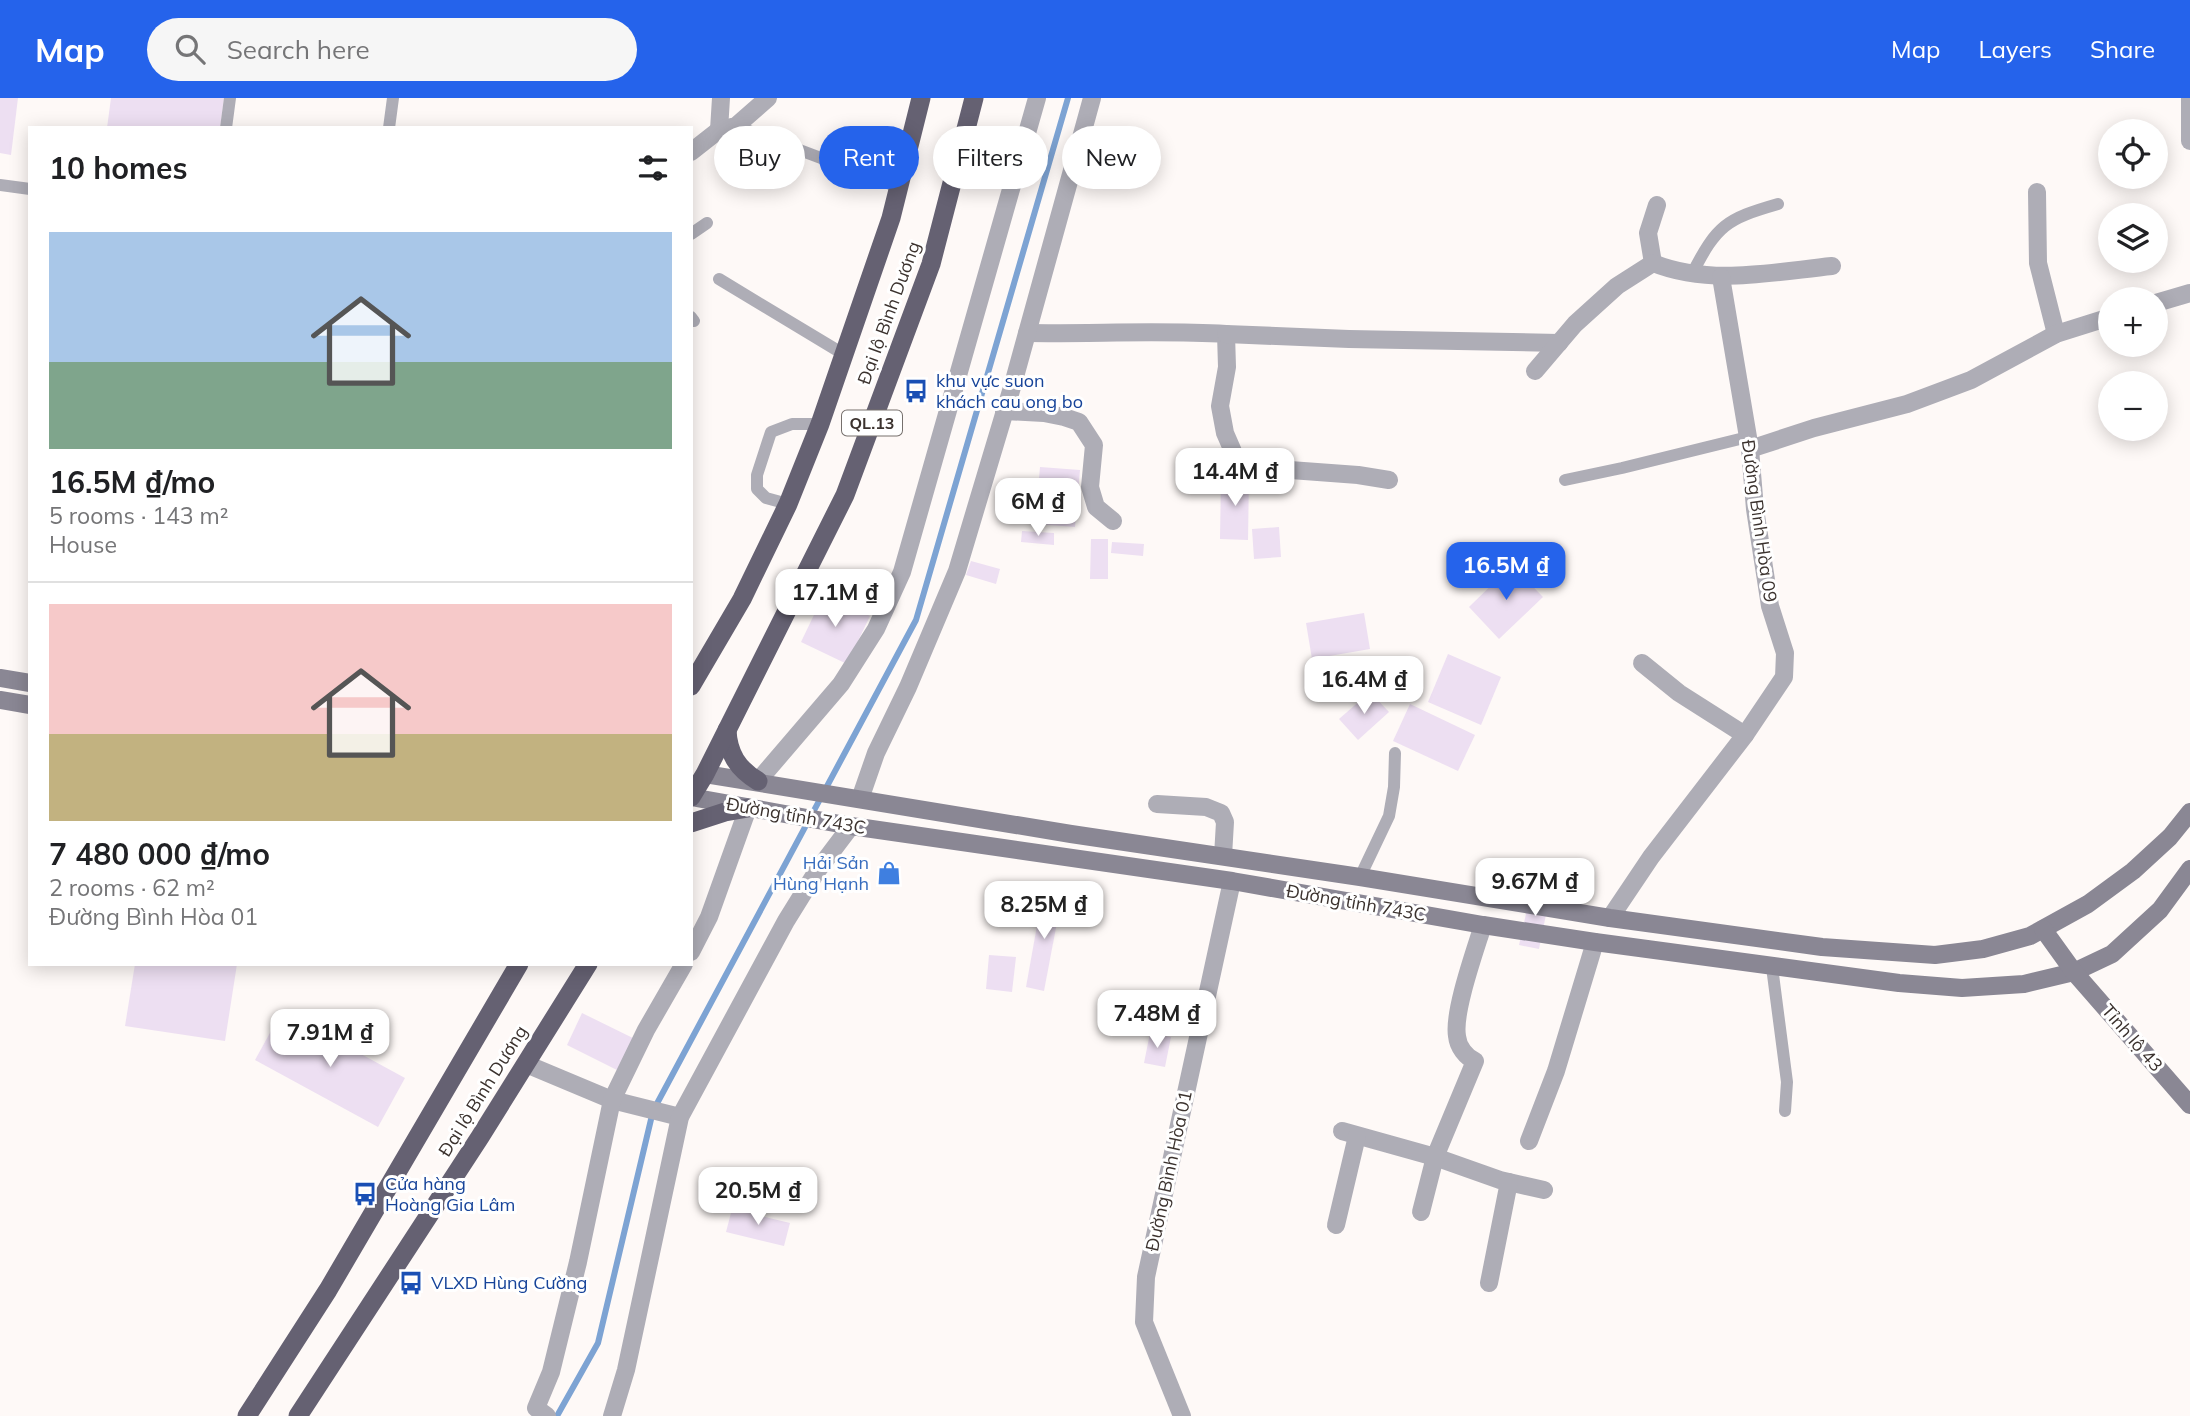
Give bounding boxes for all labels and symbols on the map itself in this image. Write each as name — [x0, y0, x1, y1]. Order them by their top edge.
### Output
street label: Đại lộ Bình Dương — [852, 238, 925, 387]
place label: khu vực suon khách cau ong bo — [936, 369, 1083, 413]
bus stop icon: khu vực suon khách cau ong bo — [902, 377, 930, 405]
road number: QL.13 — [842, 410, 902, 436]
street label: Đường Bình Hòa 09 — [1737, 438, 1782, 604]
pin: 14.4M ₫ — [1170, 448, 1300, 508]
pin: 6M ₫ — [997, 478, 1079, 538]
pin: 16.5M ₫ — [1441, 542, 1571, 602]
pin: 17.1M ₫ — [770, 570, 900, 629]
pin: 16.4M ₫ — [1299, 656, 1429, 716]
street label: Đường tỉnh 743C — [725, 792, 868, 839]
place label: Hải Sản Hùng Hạnh — [773, 851, 869, 895]
pin: 9.67M ₫ — [1470, 858, 1600, 918]
shop icon: Hải Sản Hùng Hạnh — [875, 859, 903, 887]
street label: Đường tỉnh 743C — [1285, 879, 1428, 926]
pin: 8.25M ₫ — [979, 882, 1109, 941]
pin: 7.48M ₫ — [1092, 990, 1222, 1050]
street label: Tỉnh lộ 43 — [2097, 999, 2168, 1076]
pin: 7.91M ₫ — [265, 1010, 395, 1069]
street label: Đại lộ Bình Dương — [433, 1021, 532, 1161]
street label: Đường Bình Hòa 01 — [1140, 1088, 1197, 1253]
pin: 20.5M ₫ — [693, 1168, 823, 1227]
place label: Cửa hàng Hoàng Gia Lâm — [385, 1172, 515, 1216]
bus stop icon: Cửa hàng Hoàng Gia Lâm — [351, 1180, 379, 1208]
bus stop icon: VLXD Hùng Cường — [397, 1269, 425, 1297]
place label: VLXD Hùng Cường — [431, 1271, 587, 1294]

